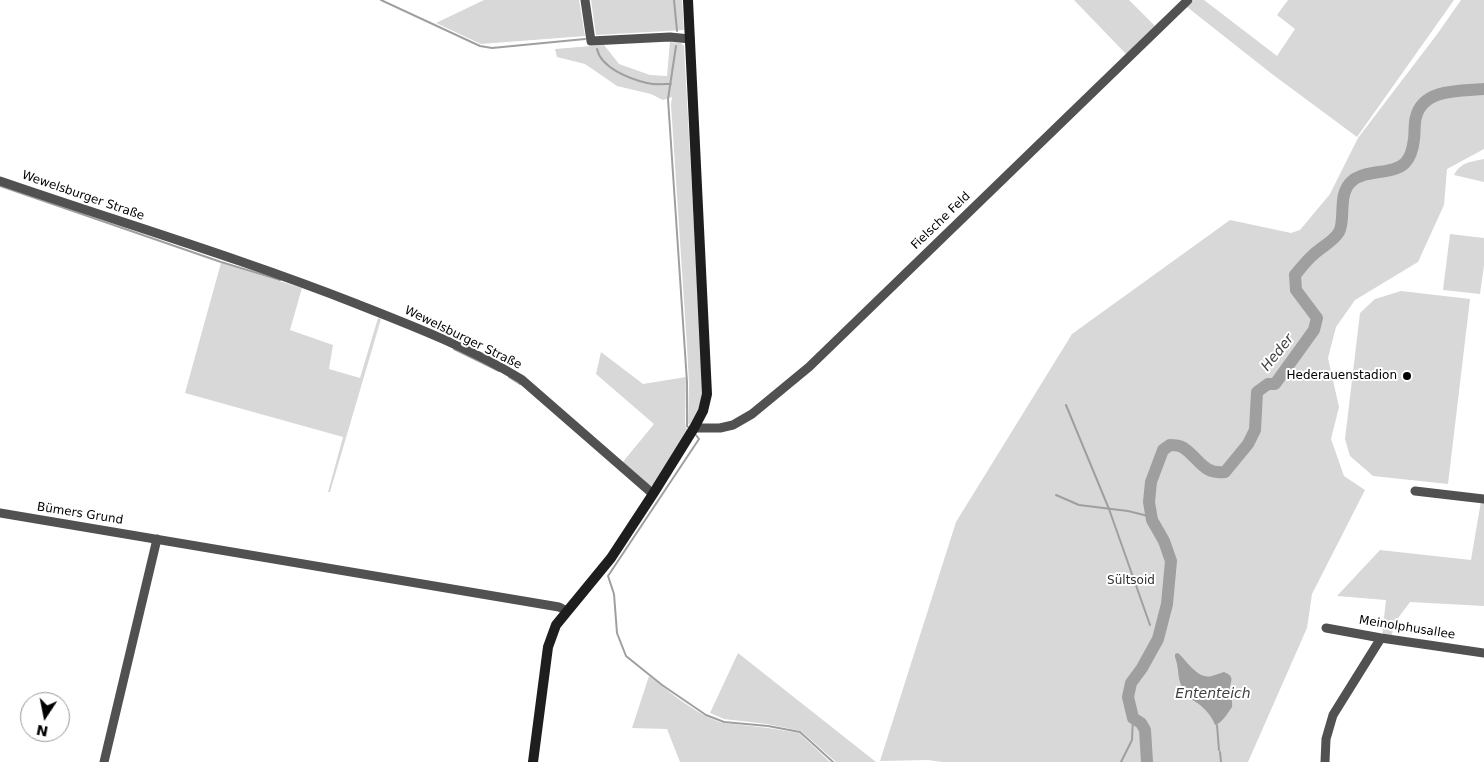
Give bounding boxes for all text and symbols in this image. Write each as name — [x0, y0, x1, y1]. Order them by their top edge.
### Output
street label: Wewelsburger Straße — [20, 168, 146, 224]
street label: Fielsche Feld — [909, 189, 973, 253]
street label: Wewelsburger Straße — [402, 303, 524, 373]
water label: Heder — [1258, 331, 1298, 375]
place label: Hederauenstadion — [1287, 369, 1397, 383]
marker: Hederauenstadion — [1401, 370, 1413, 382]
street label: Bümers Grund — [36, 500, 124, 528]
park label: Sültsoid — [1107, 574, 1155, 588]
street label: Meinolphusallee — [1358, 613, 1456, 643]
water label: Ententeich — [1175, 686, 1251, 702]
north arrow — [20, 692, 70, 742]
text: N — [35, 722, 50, 740]

